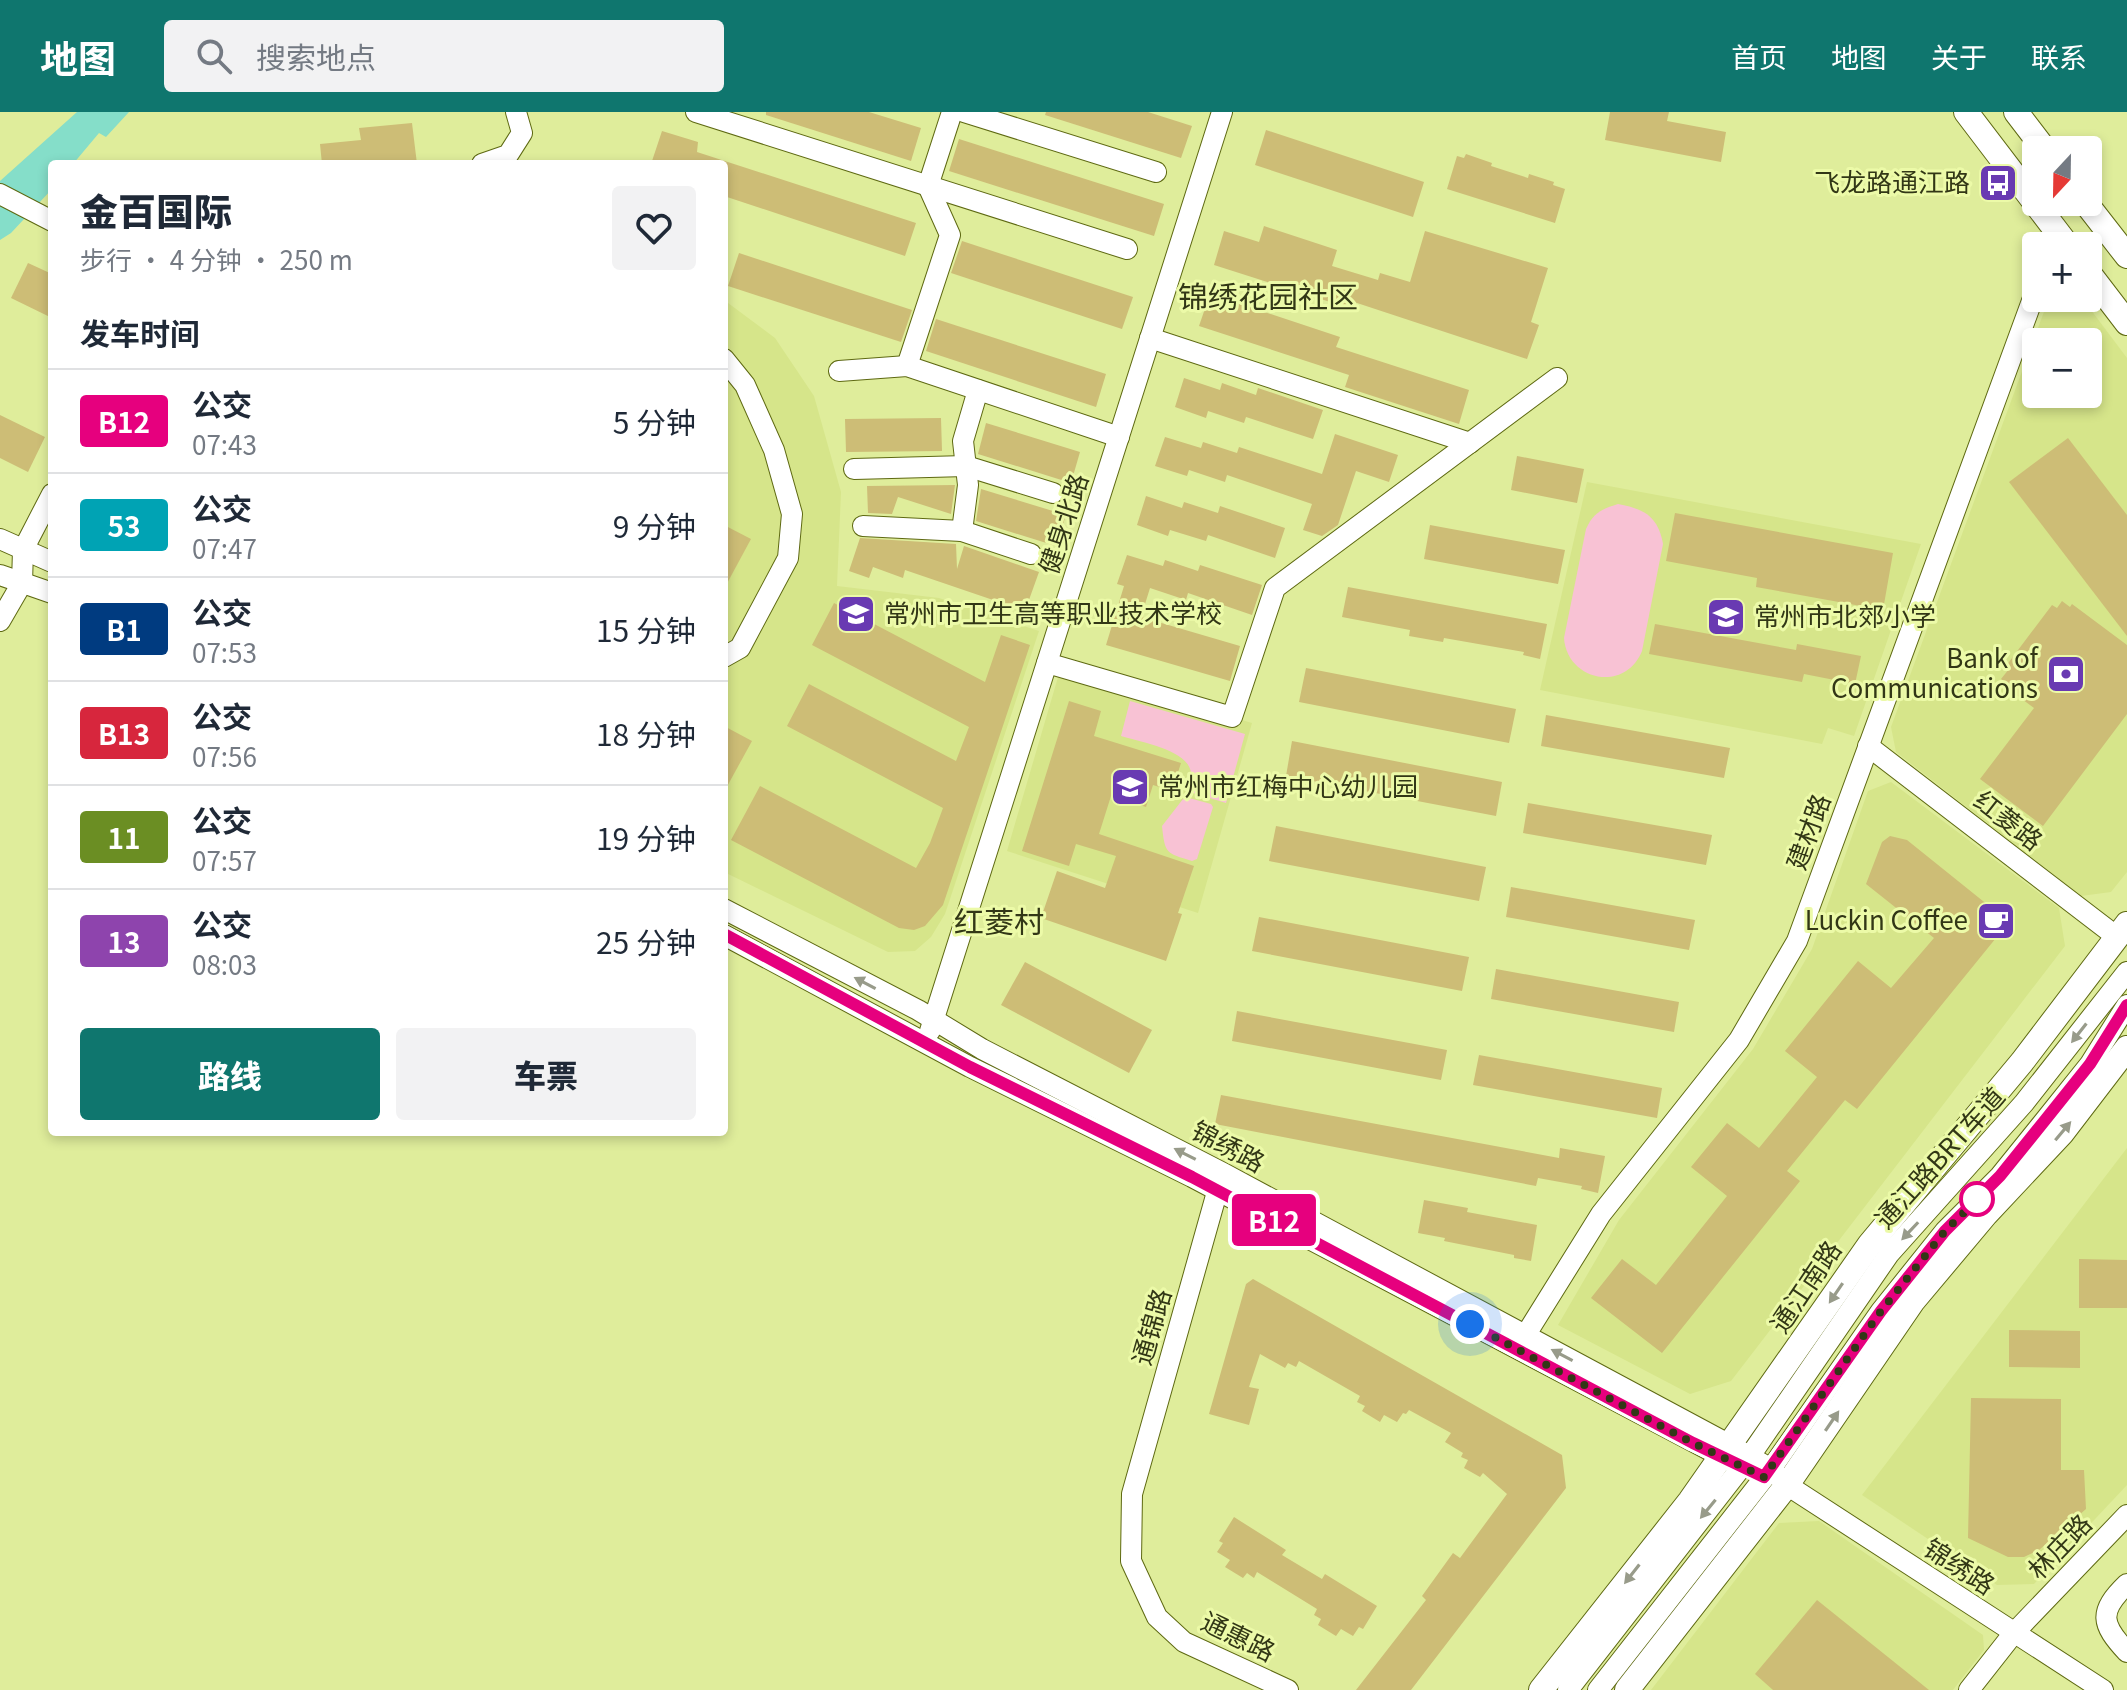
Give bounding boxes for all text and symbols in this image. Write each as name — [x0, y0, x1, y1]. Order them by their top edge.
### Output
search box — [164, 20, 724, 92]
text: 地图 — [40, 29, 116, 84]
icon: search — [192, 34, 236, 78]
text: 搜索地点 — [256, 34, 376, 78]
text: 首页 — [1731, 36, 1787, 76]
text: 地图 — [1831, 36, 1887, 76]
text: 关于 — [1931, 36, 1987, 76]
text: 联系 — [2031, 36, 2087, 76]
north arrow — [2022, 136, 2102, 216]
map controls — [2022, 136, 2102, 408]
place label: 飞龙路通江路 — [1814, 162, 1970, 199]
bus stop icon: 飞龙路通江路 — [1977, 162, 2019, 204]
text: 金百国际 — [80, 182, 232, 237]
button: heart — [612, 186, 696, 270]
button: + — [2022, 232, 2102, 312]
text: 步行 · 4 分钟 · 250 m — [80, 240, 353, 277]
district label: 锦绣花园社区 — [1178, 273, 1358, 317]
text: 发车时间 — [80, 310, 200, 354]
button: − — [2022, 328, 2102, 408]
text: 公交 — [192, 381, 252, 425]
text: 5 分钟 — [613, 399, 696, 443]
text: B12 — [98, 401, 150, 441]
text: 07:43 — [192, 425, 257, 462]
street label: 健身北路 — [1028, 468, 1095, 578]
text: 公交 — [192, 485, 252, 529]
text: 9 分钟 — [613, 503, 696, 547]
text: 53 — [107, 505, 141, 545]
text: 07:47 — [192, 529, 257, 566]
text: 公交 — [192, 589, 252, 633]
school or university icon: 常州市卫生高等职业技术学校 — [835, 593, 877, 635]
place label: 常州市卫生高等职业技术学校 — [884, 593, 1222, 630]
school or university icon: 常州市北郊小学 — [1705, 596, 1747, 638]
place label: 常州市北郊小学 — [1754, 596, 1936, 633]
text: 15 分钟 — [596, 607, 696, 651]
text: B1 — [106, 609, 142, 649]
text: 07:53 — [192, 633, 257, 670]
place label: Bank of Communications — [1831, 638, 2040, 705]
bank icon: Bank of Communications — [2045, 653, 2087, 695]
text: 公交 — [192, 693, 252, 737]
text: 18 分钟 — [596, 711, 696, 755]
text: B13 — [98, 713, 150, 753]
text: 07:56 — [192, 737, 257, 774]
school or university icon: 常州市红梅中心幼儿园 — [1109, 766, 1151, 808]
place label: 常州市红梅中心幼儿园 — [1158, 766, 1418, 803]
street label: 红菱路 — [1967, 780, 2052, 858]
street label: 建材路 — [1776, 788, 1837, 874]
text: 公交 — [192, 797, 252, 841]
text: 19 分钟 — [596, 815, 696, 859]
text: 11 — [107, 817, 141, 857]
text: 07:57 — [192, 841, 257, 878]
district label: 红菱村 — [954, 898, 1044, 942]
place label: Luckin Coffee — [1805, 900, 1968, 937]
cafe icon: Luckin Coffee — [1975, 900, 2017, 942]
text: 公交 — [192, 901, 252, 945]
text: 25 分钟 — [596, 919, 696, 963]
text: 13 — [107, 921, 141, 961]
text: 08:03 — [192, 945, 257, 982]
one-way arrow — [854, 976, 876, 990]
one-way arrow — [2071, 1023, 2087, 1043]
button: 路线 — [80, 1028, 380, 1120]
button: 车票 — [396, 1028, 696, 1120]
street label: 通江路BRT车道 — [1865, 1078, 2012, 1235]
street label: 锦绣路 — [1186, 1110, 1272, 1179]
one-way arrow — [2054, 1121, 2071, 1141]
one-way arrow — [1173, 1147, 1196, 1160]
unlabelled marker — [1960, 1182, 1994, 1216]
line badge: B12 — [1228, 1194, 1320, 1246]
text: B12 — [1248, 1200, 1300, 1240]
one-way arrow — [1902, 1221, 1920, 1240]
street label: 通江南路 — [1760, 1232, 1848, 1339]
one-way arrow — [1829, 1282, 1844, 1304]
street label: 通锦路 — [1121, 1284, 1178, 1369]
your location — [1450, 1304, 1490, 1344]
one-way arrow — [1551, 1349, 1574, 1362]
one-way arrow — [1824, 1411, 1839, 1432]
one-way arrow — [1699, 1498, 1716, 1519]
street label: 林庄路 — [2018, 1504, 2099, 1586]
street label: 锦绣路 — [1918, 1528, 2003, 1602]
one-way arrow — [1625, 1564, 1641, 1584]
street label: 通惠路 — [1196, 1601, 1282, 1668]

